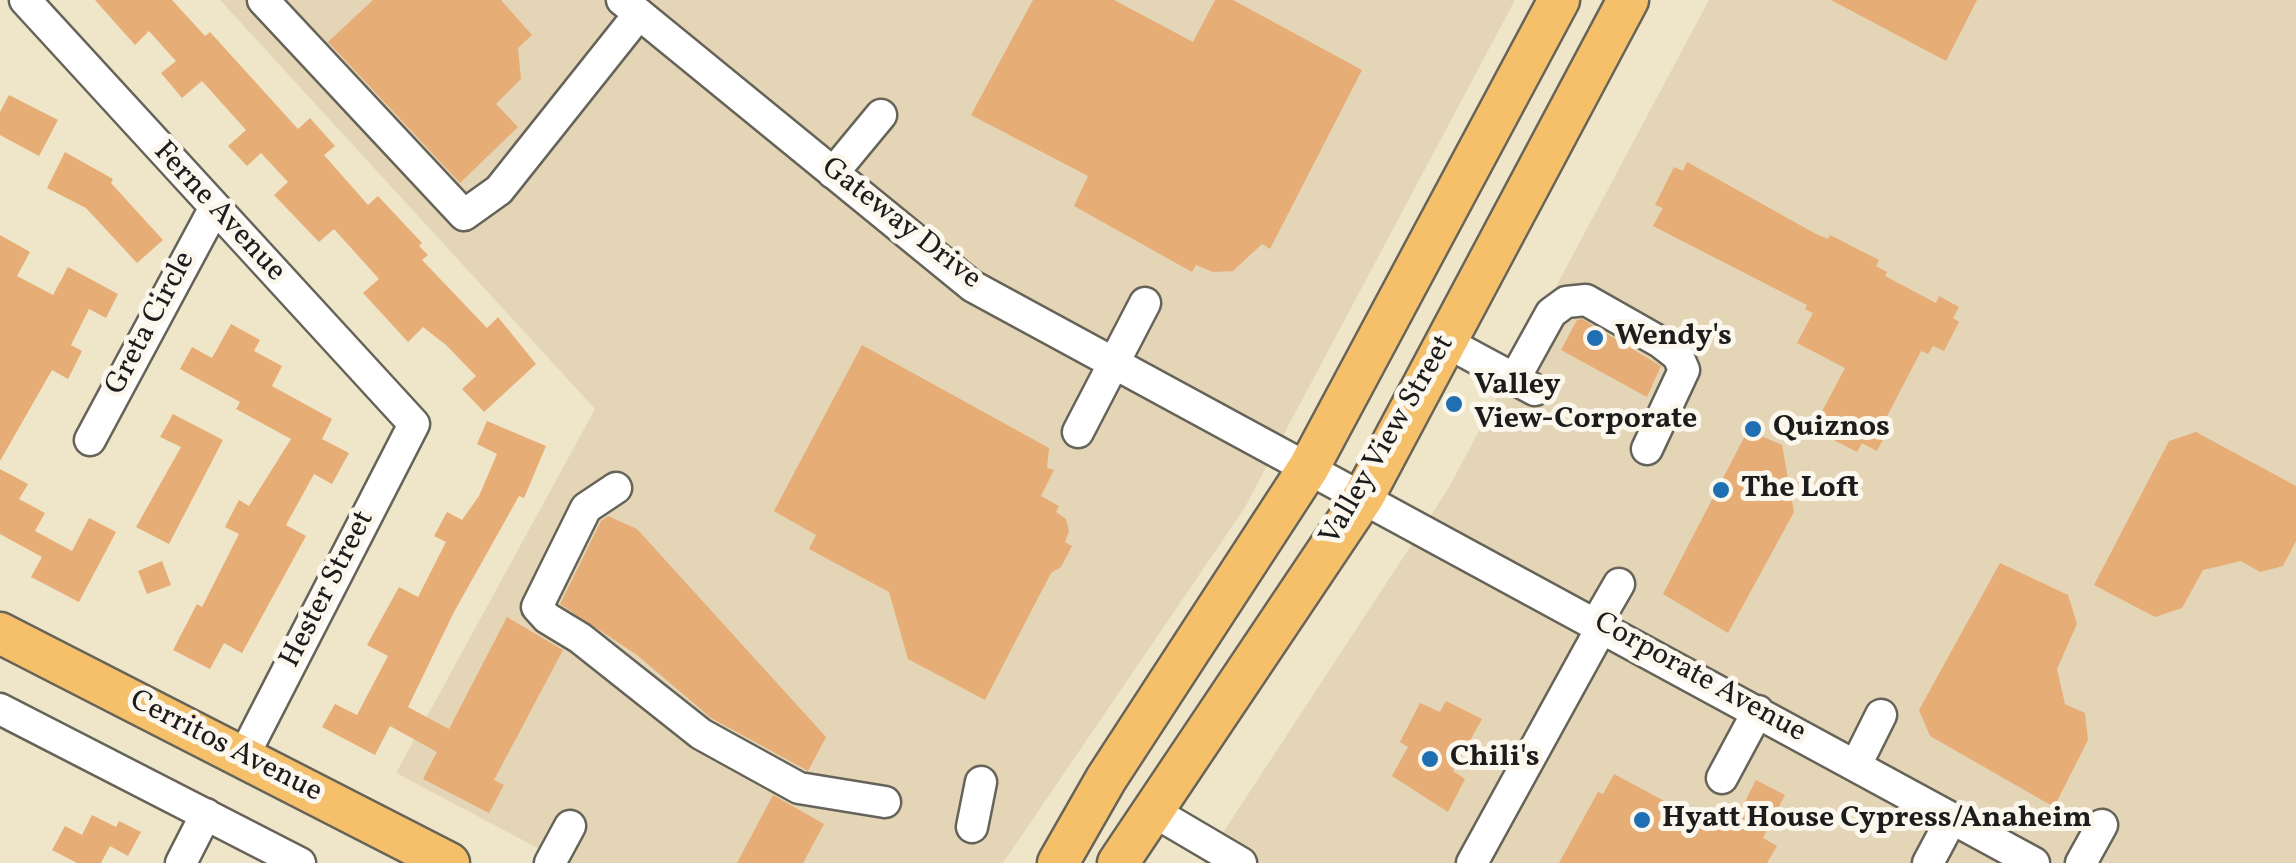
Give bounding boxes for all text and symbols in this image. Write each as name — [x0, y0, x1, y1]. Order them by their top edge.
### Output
street label: Ferne Avenue — [144, 135, 292, 291]
street label: Gateway Drive — [813, 151, 987, 299]
street label: Greta Circle — [99, 246, 205, 402]
place label: Wendy's — [1615, 320, 1732, 356]
marker: Wendy's — [1584, 327, 1606, 349]
street label: Valley View Street — [1314, 329, 1464, 553]
place label: Valley View-Corporate — [1474, 369, 1697, 440]
marker: Valley View-Corporate — [1443, 393, 1465, 415]
place label: Quiznos — [1773, 411, 1890, 447]
marker: Quiznos — [1742, 418, 1764, 440]
place label: The Loft — [1741, 472, 1859, 508]
marker: The Loft — [1710, 479, 1732, 501]
street label: Hester Street — [274, 506, 384, 674]
street label: Corporate Avenue — [1587, 606, 1811, 752]
street label: Cerritos Avenue — [123, 684, 327, 812]
place label: Chili's — [1450, 741, 1540, 777]
marker: Chili's — [1419, 748, 1441, 770]
place label: Hyatt House Cypress/Anaheim — [1662, 802, 2092, 838]
marker: Hyatt House Cypress/Anaheim — [1631, 809, 1653, 831]

